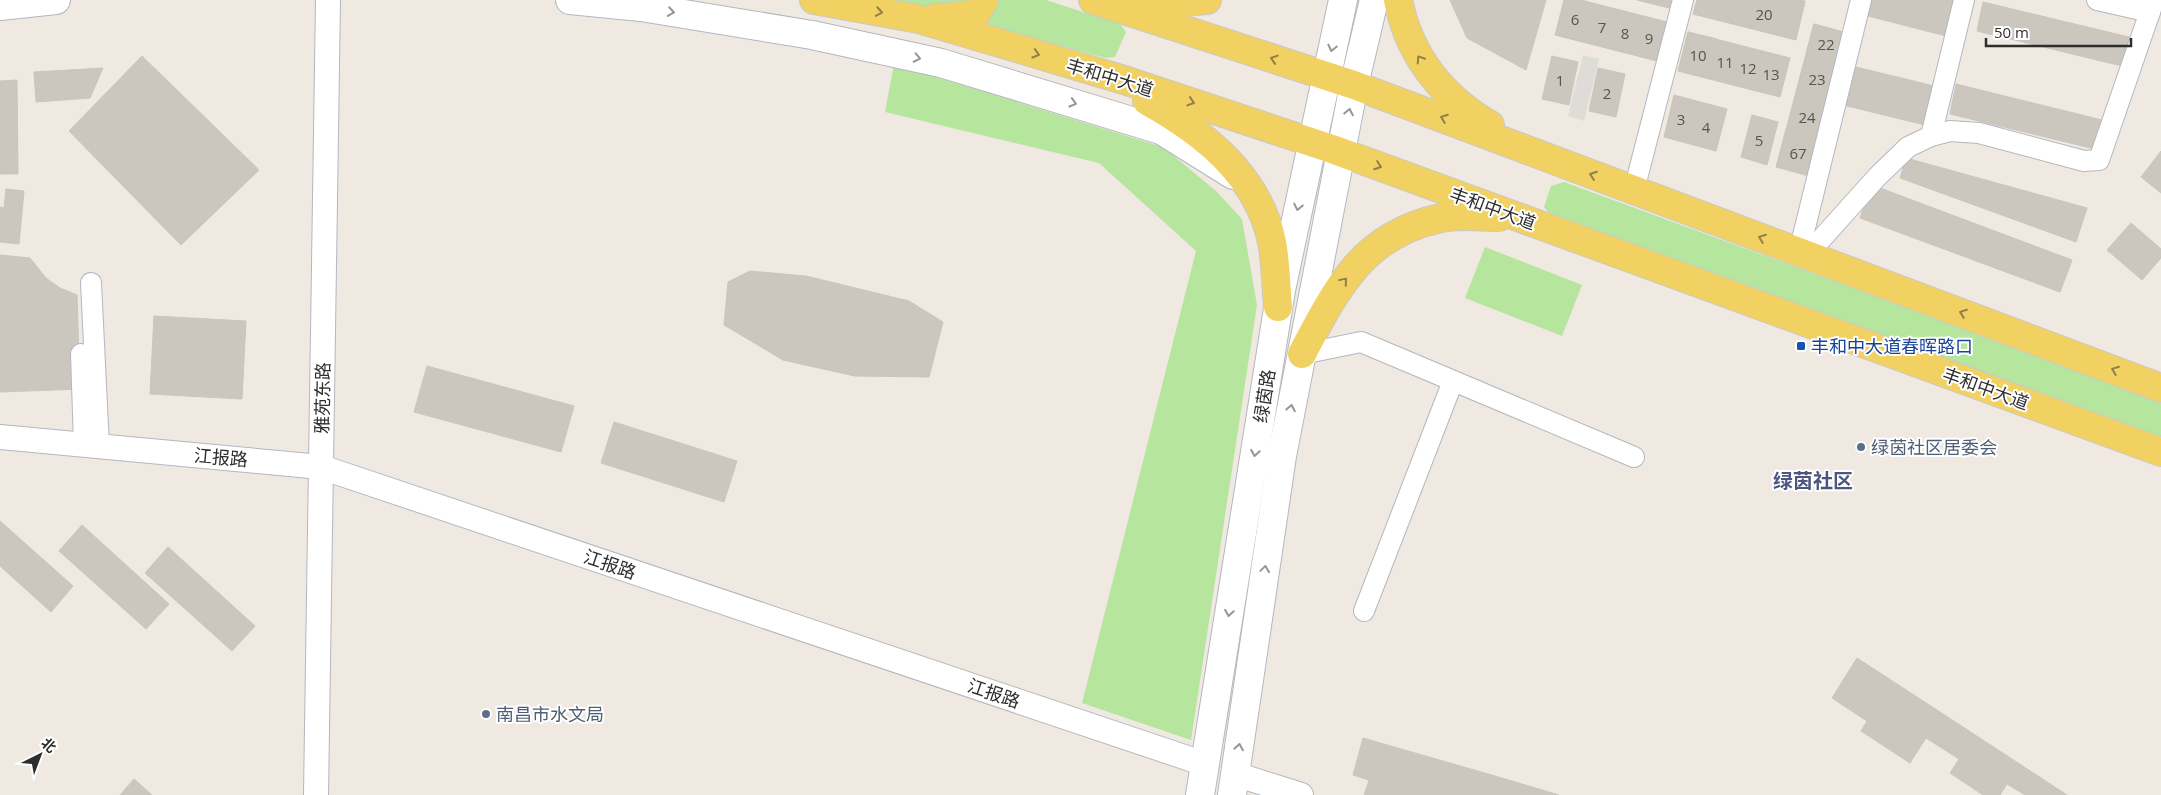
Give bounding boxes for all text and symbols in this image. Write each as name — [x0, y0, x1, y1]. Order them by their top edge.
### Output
house number: 20 — [1755, 4, 1773, 24]
one-way arrow — [874, 6, 883, 17]
one-way arrow — [666, 7, 675, 17]
house number: 6 — [1571, 9, 1579, 29]
scale bar — [1986, 15, 2131, 47]
house number: 7 — [1598, 17, 1606, 37]
text: 50 m — [1994, 22, 2029, 42]
house number: 8 — [1621, 23, 1629, 43]
house number: 9 — [1645, 28, 1653, 48]
house number: 22 — [1817, 34, 1835, 54]
one-way arrow — [1327, 43, 1338, 52]
house number: 10 — [1689, 45, 1707, 65]
one-way arrow — [1031, 48, 1039, 58]
one-way arrow — [912, 52, 921, 63]
street label: 丰和中大道 — [1063, 52, 1157, 102]
house number: 11 — [1716, 52, 1734, 72]
one-way arrow — [1270, 54, 1279, 64]
one-way arrow — [1417, 56, 1426, 65]
house number: 12 — [1739, 58, 1757, 78]
house number: 13 — [1762, 64, 1780, 84]
house number: 23 — [1808, 69, 1826, 89]
house number: 1 — [1556, 70, 1564, 90]
house number: 2 — [1603, 83, 1611, 103]
one-way arrow — [1068, 97, 1076, 107]
one-way arrow — [1186, 97, 1194, 107]
one-way arrow — [1344, 107, 1354, 116]
house number: 24 — [1798, 107, 1816, 127]
house number: 3 — [1677, 109, 1685, 129]
one-way arrow — [1440, 114, 1448, 124]
house number: 4 — [1702, 117, 1711, 137]
house number: 5 — [1755, 130, 1763, 150]
house number: 67 — [1789, 143, 1807, 163]
one-way arrow — [1373, 160, 1381, 170]
one-way arrow — [1590, 171, 1598, 181]
street label: 丰和中大道 — [1447, 181, 1539, 235]
one-way arrow — [1294, 202, 1304, 211]
one-way arrow — [1758, 234, 1767, 244]
one-way arrow — [1338, 278, 1347, 287]
one-way arrow — [1959, 309, 1968, 319]
place label: 丰和中大道春晖路口 — [1811, 334, 1973, 358]
marker: 丰和中大道春晖路口 — [1795, 340, 1807, 352]
street label: 丰和中大道 — [1940, 361, 2032, 415]
street label: 雅苑东路 — [309, 362, 335, 434]
one-way arrow — [2112, 366, 2120, 376]
street label: 绿茵路 — [1248, 367, 1280, 425]
one-way arrow — [1285, 404, 1296, 413]
place label: 绿茵社区居委会 — [1871, 435, 1997, 459]
marker: 绿茵社区居委会 — [1855, 441, 1867, 453]
street label: 江报路 — [193, 443, 249, 471]
one-way arrow — [1250, 448, 1260, 457]
district label: 绿茵社区 — [1773, 467, 1853, 494]
street label: 江报路 — [581, 544, 639, 584]
one-way arrow — [1259, 564, 1270, 572]
one-way arrow — [1224, 609, 1235, 617]
street label: 江报路 — [965, 673, 1023, 713]
place label: 南昌市水文局 — [496, 702, 604, 726]
marker: 南昌市水文局 — [480, 708, 492, 720]
north arrow — [15, 730, 65, 780]
text: 北 — [37, 733, 61, 757]
one-way arrow — [1233, 742, 1243, 751]

